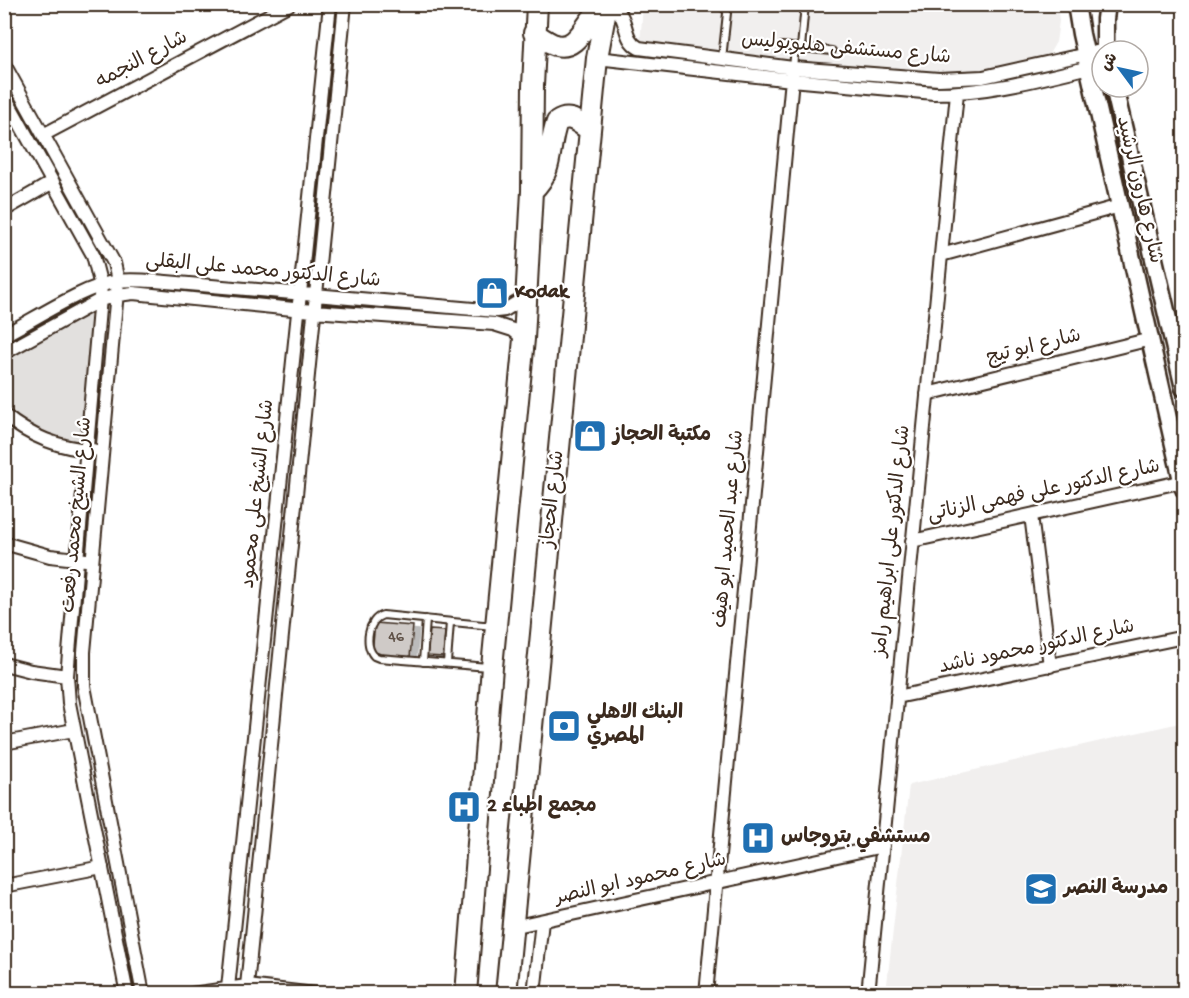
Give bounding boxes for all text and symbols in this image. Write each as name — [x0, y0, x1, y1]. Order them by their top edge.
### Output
street label: شارع النجمه — [91, 26, 192, 95]
street label: شارع مستشفى هليوبوليس — [740, 28, 952, 71]
north arrow — [1090, 39, 1150, 99]
text: ش — [1098, 50, 1123, 75]
street label: شارع هارون الرشيد — [1110, 114, 1167, 266]
street label: شارع الدكتور محمد على البقلى — [145, 249, 382, 294]
shop icon: Kodak — [474, 275, 510, 311]
place label: Kodak — [514, 282, 570, 305]
street label: شارع ابو تيج — [984, 324, 1084, 371]
street label: شارع الشيخ على محمود — [237, 398, 280, 590]
street label: شارع الشيخ محمد رفعت — [57, 416, 98, 614]
shop icon: مكتبة الحجاز — [572, 418, 608, 454]
place label: مكتبة الحجاز — [611, 424, 711, 448]
street label: شارع الدكتور على ابراهيم رامز — [868, 424, 917, 660]
street label: شارع عبد الحميد ابو هيف — [709, 429, 750, 629]
street label: شارع الحجاز — [536, 449, 571, 551]
street label: شارع الدكتور على فهمى الزناتى — [925, 455, 1162, 528]
street label: شارع الدكتور محمود ناشد — [937, 615, 1137, 680]
house number: 46 — [388, 629, 405, 648]
place label: البنك الاهلي المصري — [587, 702, 683, 750]
bank icon: البنك الاهلي المصري — [546, 708, 582, 744]
hospital icon: مجمع اطباء 2 — [446, 789, 482, 825]
place label: مجمع اطباء 2 — [487, 795, 597, 819]
hospital icon: مستشفي بتروجاس — [740, 820, 776, 856]
place label: مستشفي بتروجاس — [781, 826, 931, 853]
street label: شارع محمود ابو النصر — [551, 848, 729, 911]
school or university icon: مدرسة النصر — [1023, 871, 1059, 907]
place label: مدرسة النصر — [1062, 877, 1168, 901]

